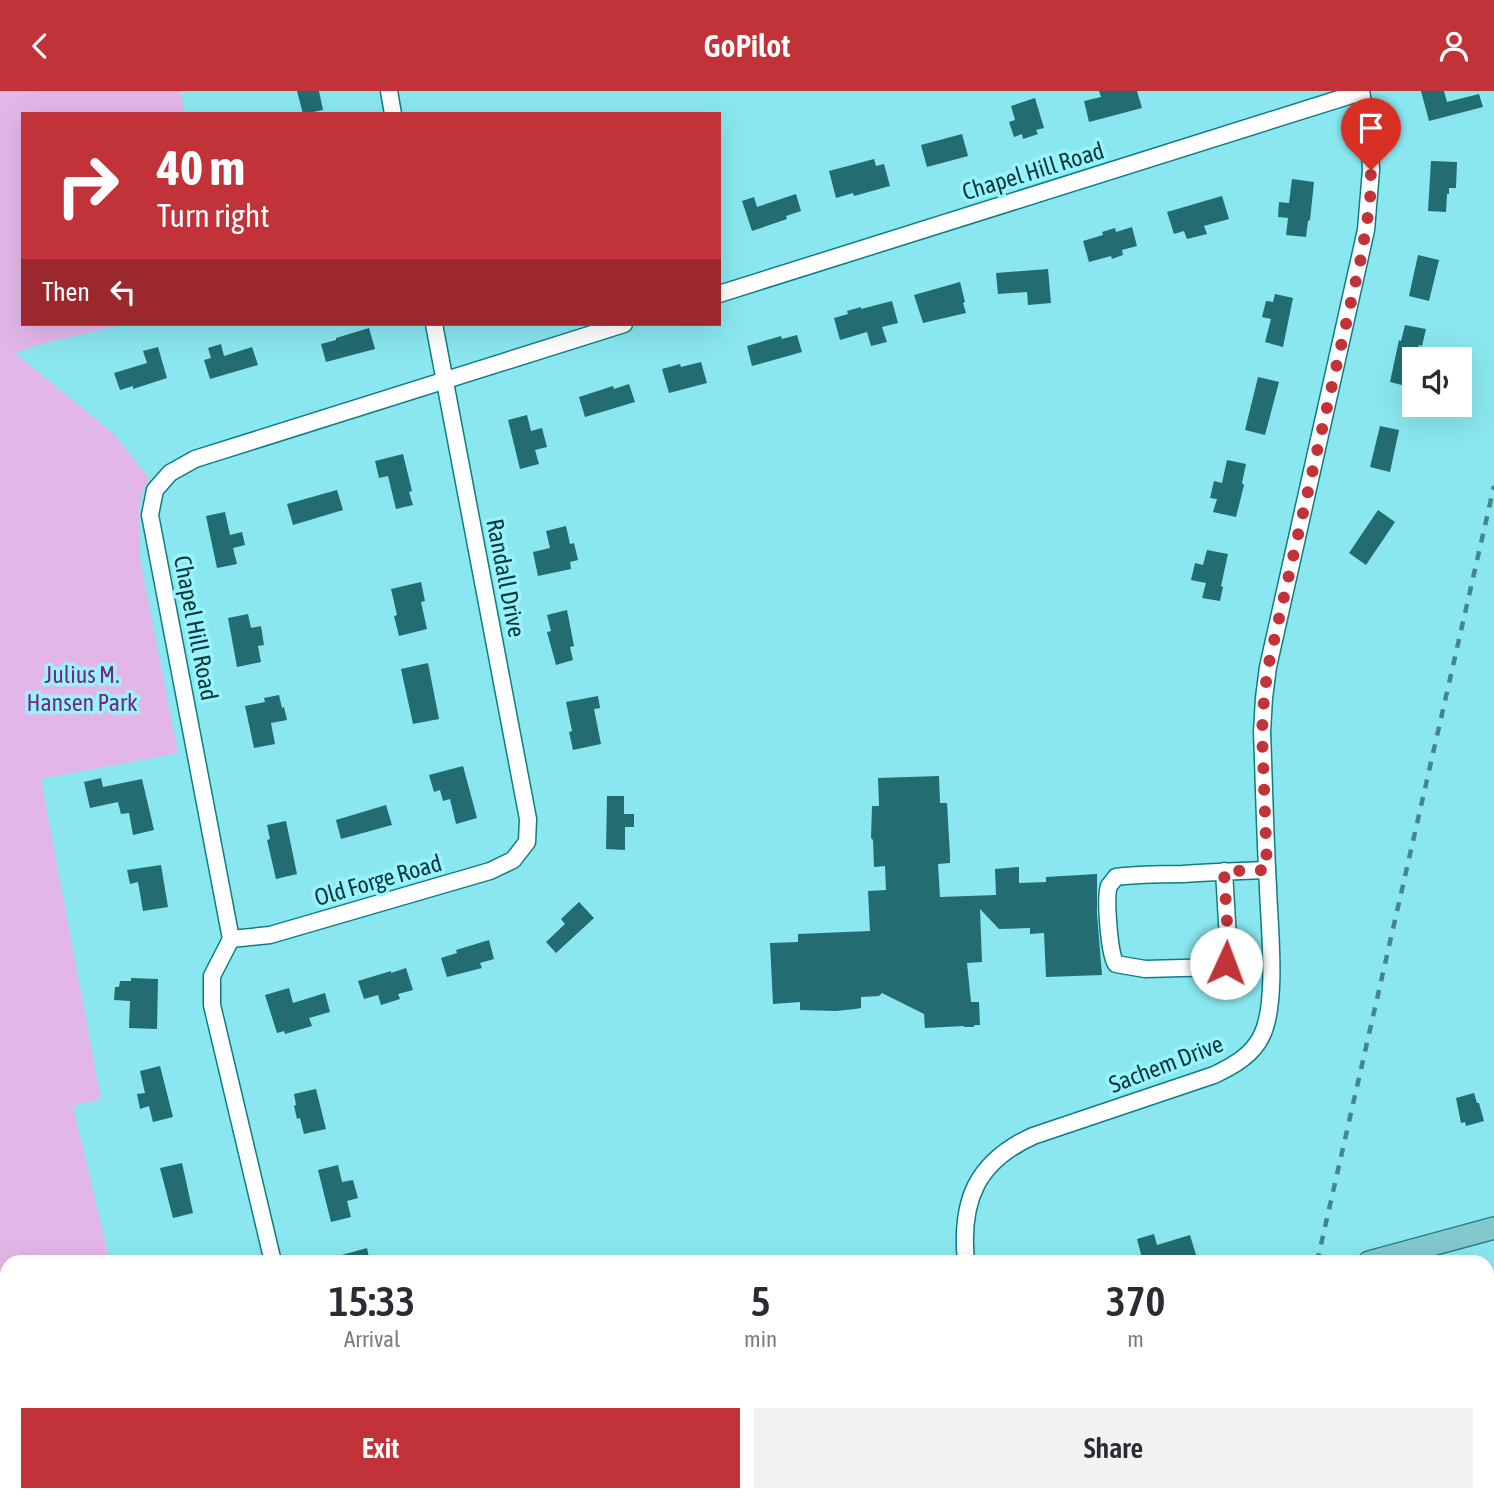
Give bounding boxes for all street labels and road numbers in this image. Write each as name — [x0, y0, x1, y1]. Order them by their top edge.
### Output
street label: Chapel Hill Road — [959, 137, 1107, 205]
street label: Randall Drive — [481, 517, 531, 639]
street label: Chapel Hill Road — [169, 553, 223, 703]
street label: Old Forge Road — [311, 849, 445, 911]
street label: Sachem Drive — [1105, 1030, 1227, 1098]

